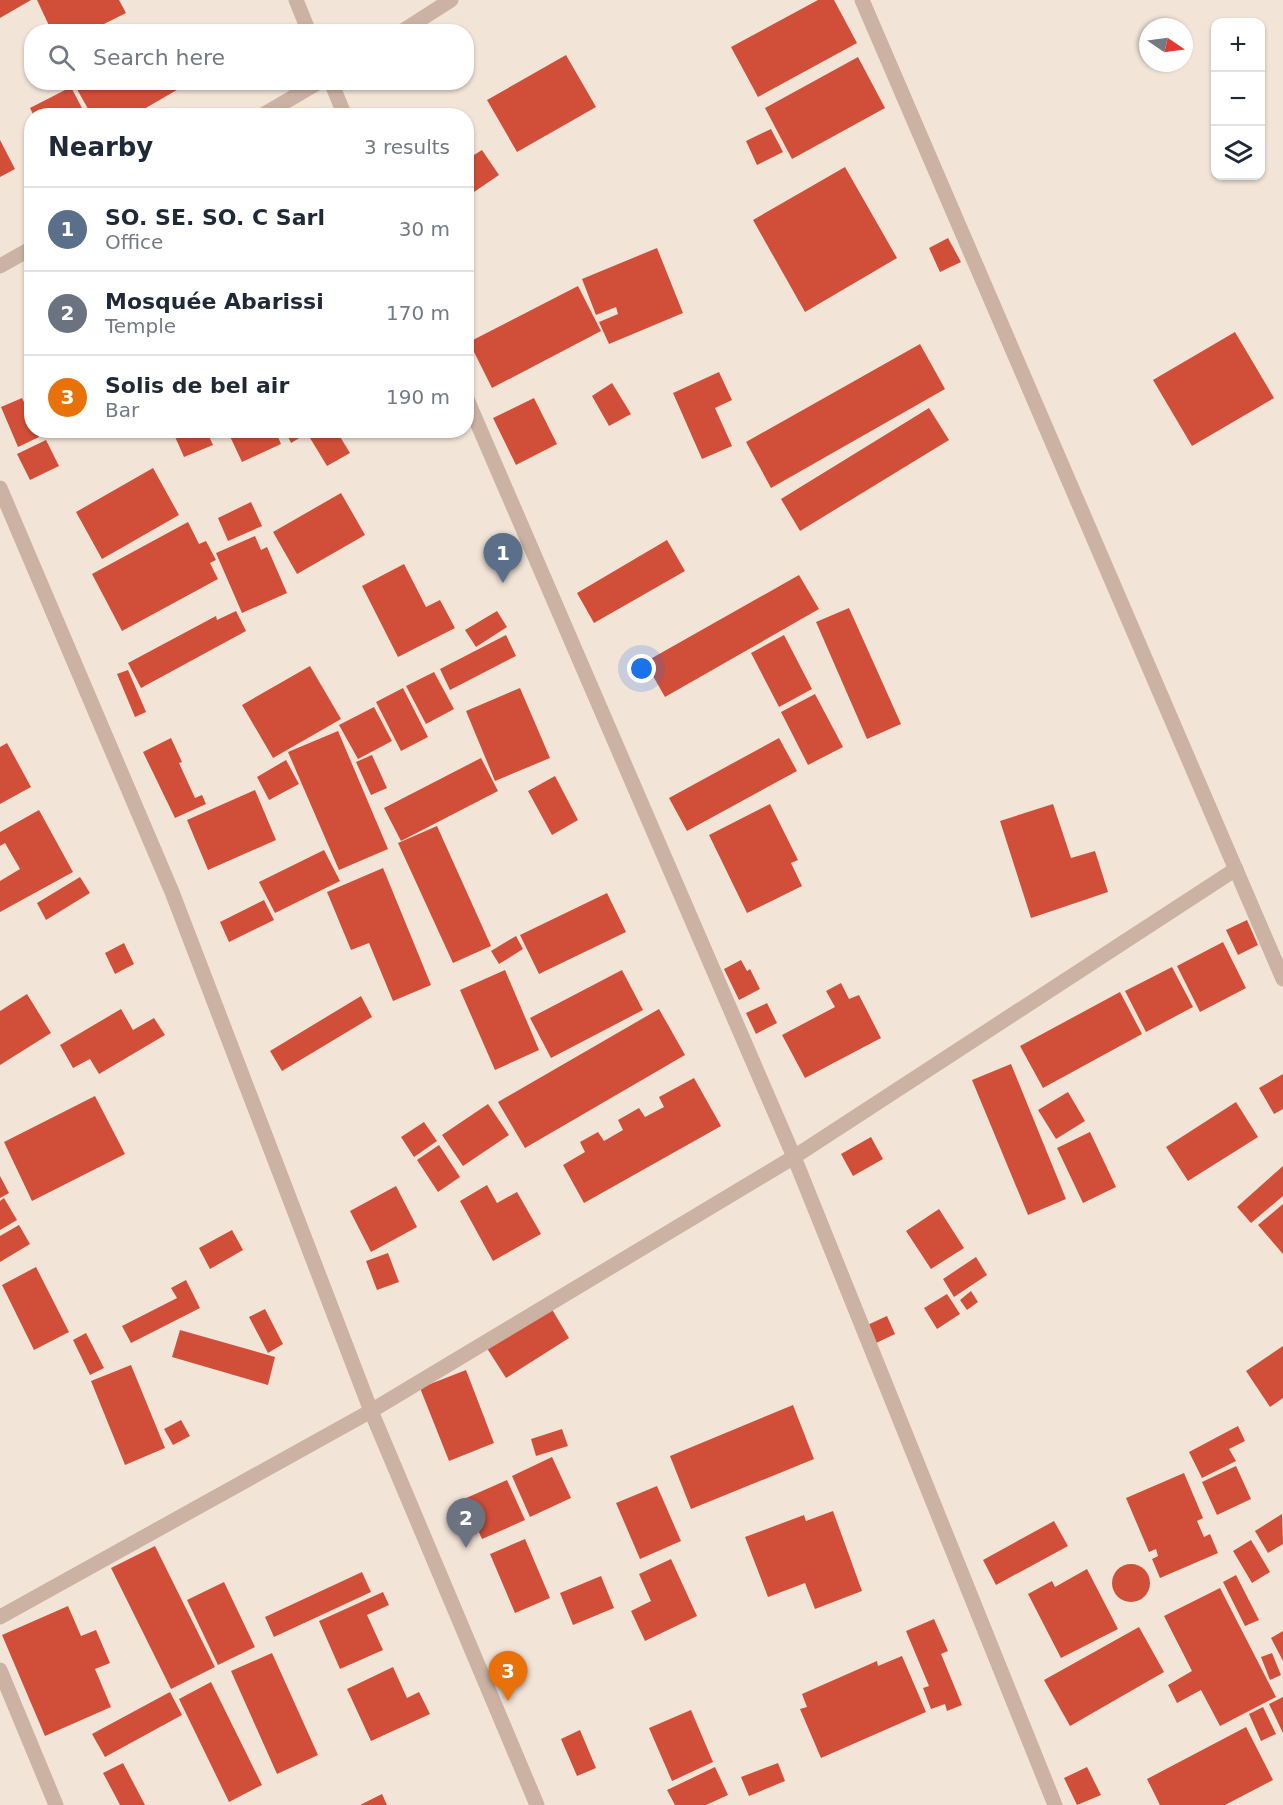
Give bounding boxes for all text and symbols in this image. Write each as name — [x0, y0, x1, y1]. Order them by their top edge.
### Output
north arrow — [1139, 18, 1193, 72]
map controls — [1211, 18, 1265, 180]
button: + — [1211, 18, 1265, 72]
search box — [24, 24, 474, 90]
icon: search — [45, 41, 78, 74]
text: Search here — [93, 45, 225, 70]
button: − — [1211, 72, 1265, 126]
button: layers — [1211, 126, 1265, 180]
text: Nearby — [48, 132, 153, 162]
text: 3 results — [364, 135, 450, 159]
text: SO. SE. SO. C Sarl — [105, 205, 325, 230]
text: 1 — [61, 217, 74, 241]
text: 30 m — [399, 217, 450, 241]
text: Office — [105, 230, 163, 254]
text: Mosquée Abarissi — [105, 289, 324, 314]
text: 2 — [61, 301, 74, 325]
text: 170 m — [386, 301, 450, 325]
text: Temple — [105, 314, 176, 338]
text: Solis de bel air — [105, 373, 289, 398]
text: 3 — [61, 385, 74, 409]
text: 190 m — [386, 385, 450, 409]
text: Bar — [105, 398, 139, 422]
pin: 1 — [484, 534, 522, 583]
your location — [627, 654, 656, 683]
pin: 2 — [446, 1498, 486, 1548]
pin: 3 — [488, 1652, 528, 1701]

